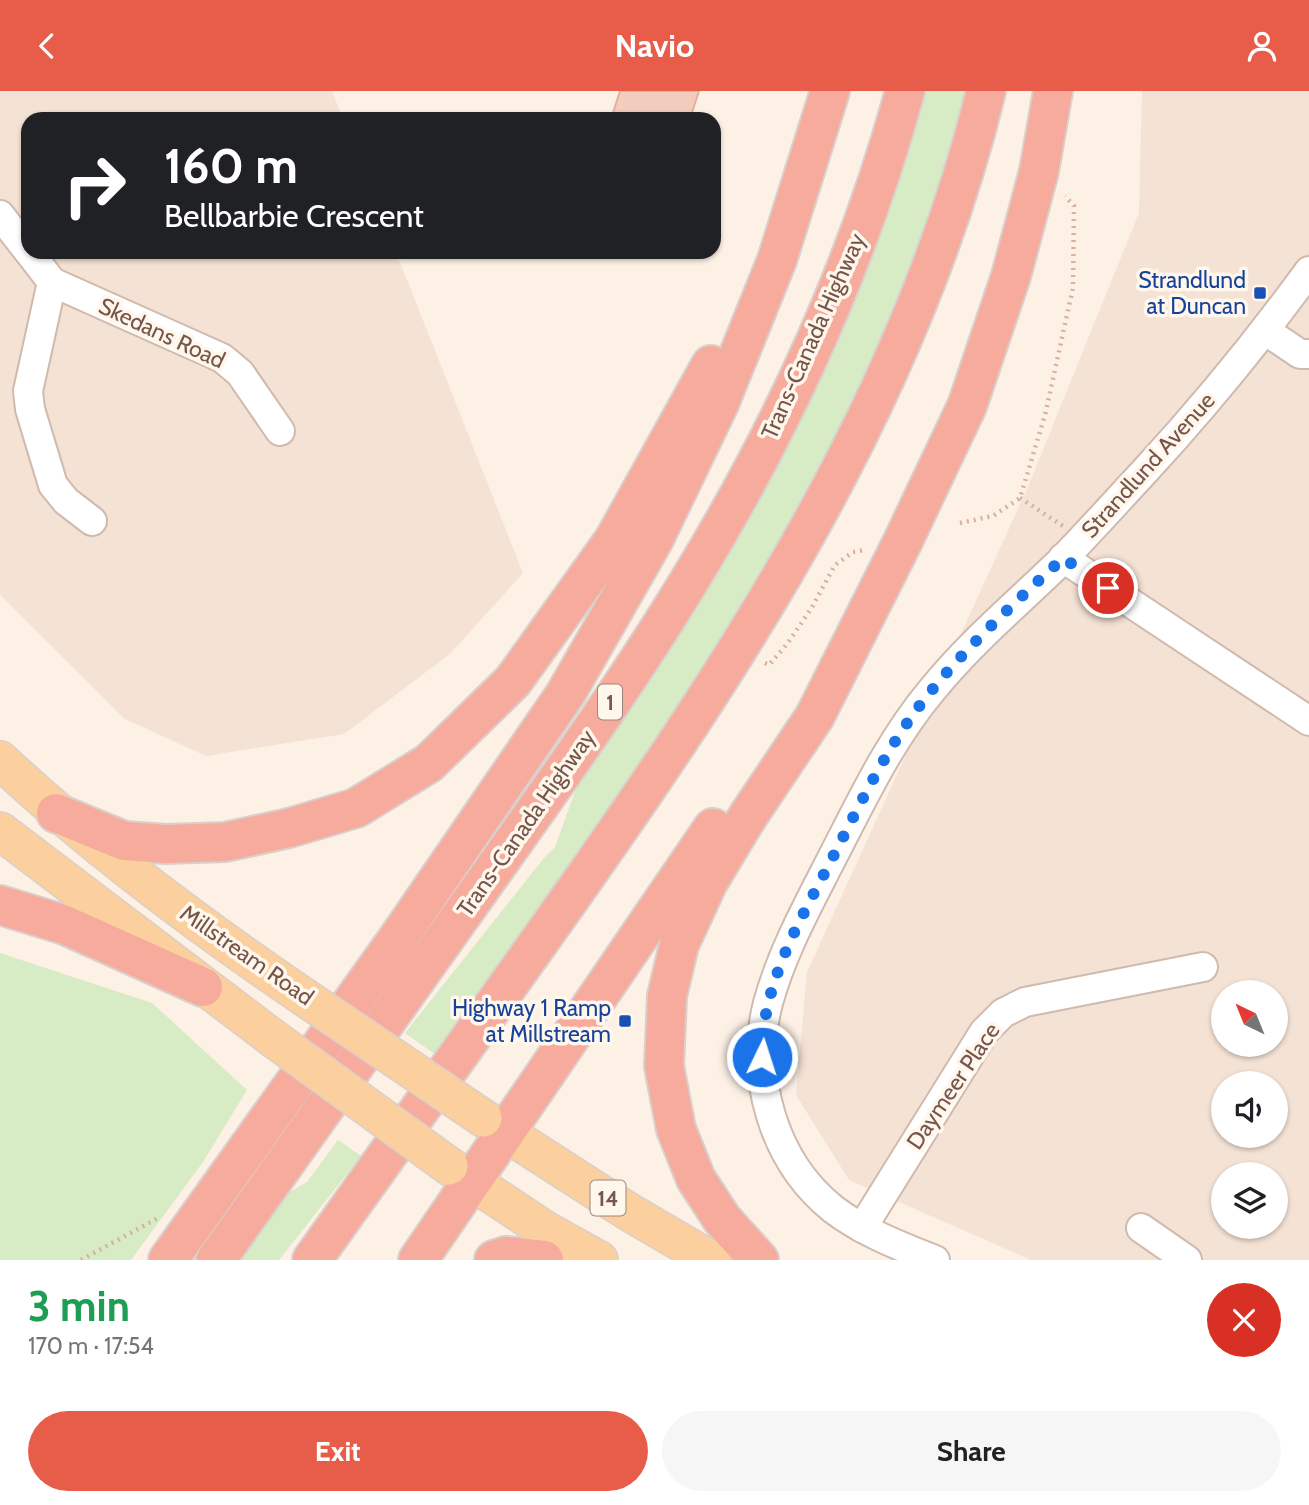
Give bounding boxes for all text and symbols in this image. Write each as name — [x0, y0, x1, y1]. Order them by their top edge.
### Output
text: Navio — [615, 26, 694, 65]
icon: back — [28, 27, 66, 65]
icon: person — [1243, 27, 1281, 65]
text: 160 m — [164, 136, 298, 195]
icon: right — [49, 140, 140, 231]
text: Bellbarbie Crescent — [164, 196, 424, 235]
street label: Trans-Canada Highway — [755, 229, 871, 443]
place label: Strandlund at Duncan — [1138, 266, 1246, 320]
marker: Strandlund at Duncan — [1252, 285, 1268, 301]
street label: Skedans Road — [94, 292, 230, 374]
street label: Strandlund Avenue — [1075, 386, 1221, 543]
pin — [1078, 558, 1138, 618]
icon: arrive — [1089, 569, 1127, 607]
road number: 1 — [598, 685, 622, 719]
street label: Trans-Canada Highway — [451, 724, 601, 922]
street label: Millstream Road — [175, 899, 319, 1011]
north arrow — [1211, 980, 1288, 1057]
map controls — [1211, 980, 1288, 1239]
place label: Highway 1 Ramp at Millstream — [452, 994, 611, 1048]
marker: Highway 1 Ramp at Millstream — [617, 1013, 633, 1029]
street label: Daymeer Place — [900, 1017, 1006, 1155]
position arrow — [725, 1020, 799, 1094]
button: sound — [1211, 1071, 1288, 1148]
button: layers — [1211, 1162, 1288, 1239]
road number: 14 — [590, 1181, 626, 1215]
text: 3 min — [28, 1280, 130, 1332]
button: close — [1207, 1283, 1281, 1357]
text: 170 m · 17:54 — [28, 1332, 154, 1360]
button: Exit — [28, 1411, 648, 1491]
button: Share — [662, 1411, 1281, 1491]

